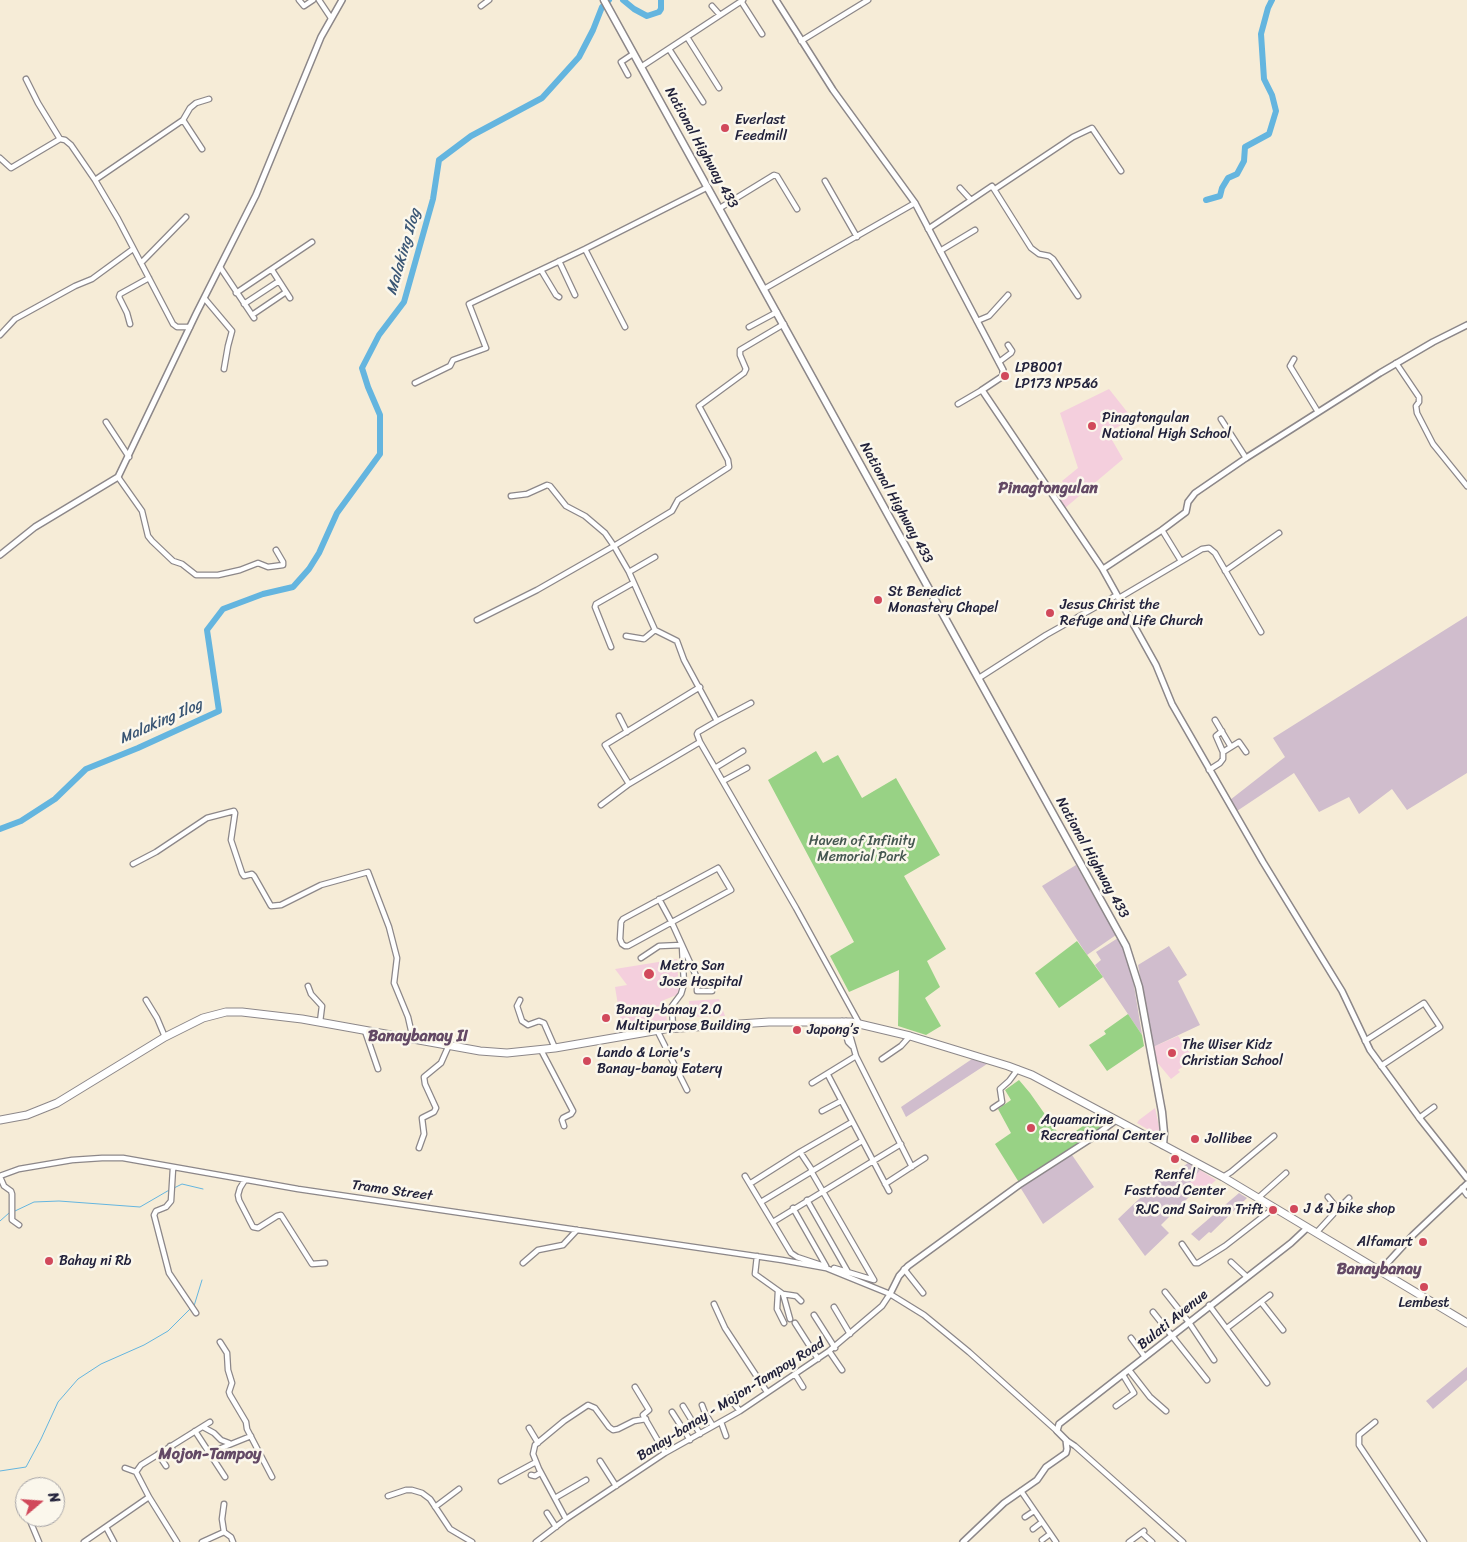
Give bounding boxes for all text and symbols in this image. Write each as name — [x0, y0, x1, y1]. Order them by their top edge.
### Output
street label: National Highway 433 — [661, 85, 741, 211]
place label: Everlast Feedmill — [735, 112, 787, 144]
marker: Everlast Feedmill — [719, 122, 731, 134]
water label: Malaking Ilog — [383, 207, 425, 297]
place label: LPB001 LP173 NP5&6 — [1015, 360, 1098, 392]
marker: LPB001 LP173 NP5&6 — [999, 370, 1011, 382]
place label: Pinagtongulan National High School — [1102, 410, 1231, 442]
marker: Pinagtongulan National High School — [1086, 420, 1098, 432]
street label: National Highway 433 — [856, 440, 936, 566]
district label: Pinagtongulan — [998, 479, 1098, 499]
place label: St Benedict Monastery Chapel — [888, 584, 998, 616]
marker: St Benedict Monastery Chapel — [872, 594, 884, 606]
place label: Jesus Christ the Refuge and Life Church — [1060, 597, 1203, 630]
marker: Jesus Christ the Refuge and Life Church — [1044, 607, 1056, 619]
water label: Malaking Ilog — [117, 696, 205, 748]
street label: National Highway 433 — [1052, 795, 1132, 921]
park label: Haven of Infinity Memorial Park — [809, 833, 915, 866]
place label: Metro San Jose Hospital — [660, 958, 742, 990]
marker: Metro San Jose Hospital — [642, 967, 656, 981]
place label: Banay-banay 2.0 Multipurpose Building — [616, 1002, 751, 1034]
marker: Banay-banay 2.0 Multipurpose Building — [600, 1012, 612, 1024]
place label: Japong’s — [807, 1022, 859, 1038]
marker: Japong’s — [791, 1024, 803, 1036]
district label: Banaybanay II — [368, 1027, 468, 1047]
place label: The Wiser Kidz Christian School — [1182, 1037, 1283, 1070]
place label: Lando & Lorie's Banay-banay Eatery — [597, 1045, 722, 1078]
marker: The Wiser Kidz Christian School — [1166, 1047, 1178, 1059]
marker: Lando & Lorie's Banay-banay Eatery — [581, 1055, 593, 1067]
place label: Aquamarine Recreational Center — [1041, 1112, 1165, 1144]
marker: Aquamarine Recreational Center — [1025, 1122, 1037, 1134]
place label: Jollibee — [1205, 1131, 1252, 1147]
marker: Jollibee — [1189, 1133, 1201, 1145]
marker: Renfel Fastfood Center — [1169, 1153, 1181, 1165]
place label: Renfel Fastfood Center — [1125, 1167, 1225, 1200]
street label: Tramo Street — [350, 1177, 434, 1205]
place label: J & J bike shop — [1304, 1201, 1395, 1217]
place label: RJC and Sairom Trift — [1136, 1202, 1263, 1218]
marker: J & J bike shop — [1288, 1203, 1300, 1215]
marker: RJC and Sairom Trift — [1267, 1204, 1279, 1216]
place label: Alfamart — [1357, 1234, 1413, 1250]
marker: Alfamart — [1417, 1236, 1429, 1248]
place label: Bahay ni Rb — [59, 1253, 131, 1269]
marker: Bahay ni Rb — [43, 1255, 55, 1267]
district label: Banaybanay — [1337, 1260, 1421, 1280]
marker: Lembest — [1418, 1281, 1430, 1293]
street label: Bulati Avenue — [1134, 1287, 1212, 1353]
place label: Lembest — [1399, 1295, 1449, 1311]
street label: Banay-banay - Mojon-Tampoy Road — [634, 1335, 828, 1465]
district label: Mojon-Tampoy — [159, 1445, 261, 1465]
north arrow — [15, 1477, 65, 1527]
text: N — [40, 1489, 67, 1506]

